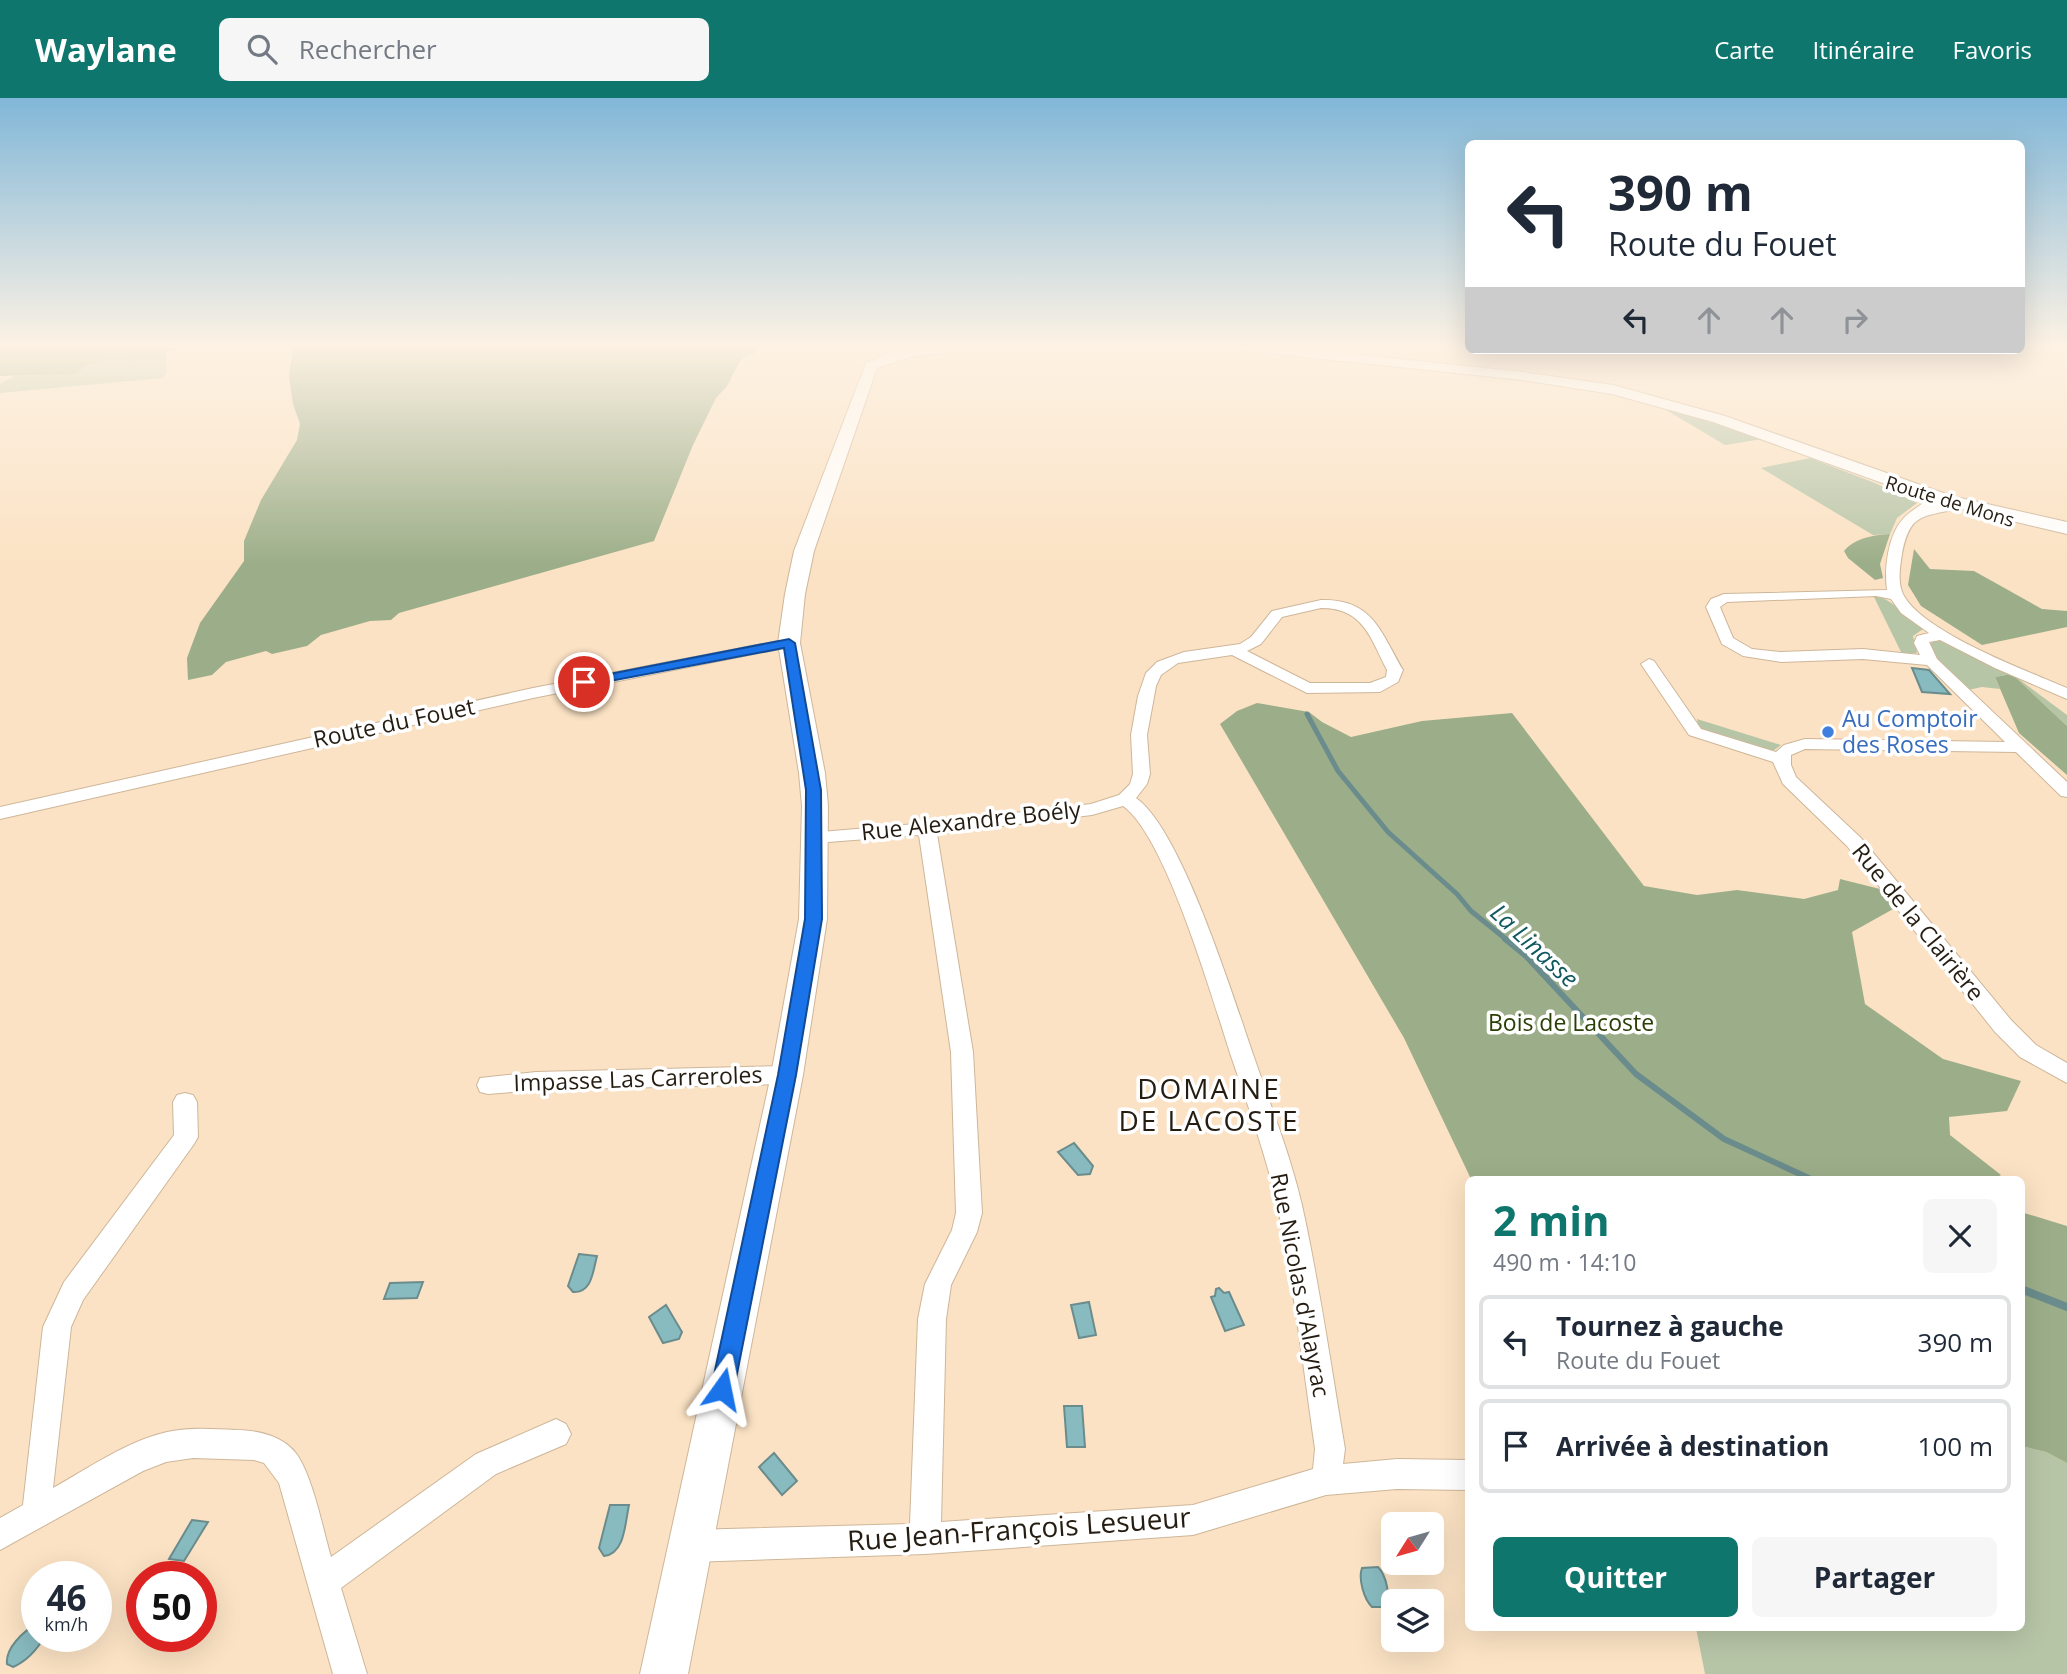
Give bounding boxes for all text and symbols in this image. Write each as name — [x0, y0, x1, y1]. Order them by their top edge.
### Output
search box — [219, 18, 709, 81]
text: Waylane — [35, 27, 177, 72]
icon: search — [243, 30, 281, 68]
text: Rechercher — [299, 31, 437, 67]
text: Carte — [1714, 33, 1775, 66]
text: Itinéraire — [1813, 33, 1915, 66]
text: Favoris — [1953, 33, 2032, 66]
text: 390 m — [1608, 159, 1753, 225]
icon: left — [1493, 168, 1584, 259]
text: Route du Fouet — [1608, 222, 1837, 265]
icon: left — [1617, 301, 1655, 339]
icon: ahead — [1690, 301, 1728, 339]
icon: ahead — [1763, 301, 1801, 339]
icon: right — [1836, 301, 1874, 339]
street label: Route de Mons — [1882, 469, 2018, 533]
pin — [554, 652, 614, 712]
icon: arrive — [565, 663, 603, 701]
street label: Route du Fouet — [310, 689, 477, 755]
place label: Au Comptoir des Roses — [1842, 702, 1978, 760]
marker: Au Comptoir des Roses — [1820, 724, 1836, 740]
street label: Rue Alexandre Boély — [859, 793, 1083, 847]
street label: Rue de la Clairière — [1845, 836, 1992, 1007]
water label: La Linasse — [1484, 896, 1586, 994]
park label: Bois de Lacoste — [1488, 1006, 1654, 1038]
street label: Impasse Las Carreroles — [513, 1058, 763, 1098]
district label: DOMAINE DE LACOSTE — [1118, 1069, 1300, 1139]
street label: Rue Nicolas d'Alayrac — [1264, 1170, 1338, 1400]
text: 2 min — [1493, 1191, 1610, 1248]
button: close — [1923, 1199, 1997, 1273]
text: 490 m · 14:10 — [1493, 1246, 1636, 1278]
text: Tournez à gauche — [1556, 1308, 1784, 1344]
icon: left — [1497, 1323, 1535, 1361]
text: 390 m — [1918, 1324, 1993, 1360]
text: Route du Fouet — [1556, 1344, 1720, 1376]
position arrow — [685, 1352, 759, 1426]
icon: arrive — [1497, 1427, 1535, 1465]
text: Arrivée à destination — [1556, 1428, 1829, 1464]
text: 100 m — [1918, 1428, 1993, 1464]
street label: Rue Jean-François Lesueur — [846, 1497, 1192, 1559]
north arrow — [1381, 1512, 1444, 1575]
map controls — [1381, 1512, 1444, 1652]
button: Quitter — [1493, 1537, 1738, 1617]
button: Partager — [1752, 1537, 1997, 1617]
speed limit sign: 50 — [126, 1561, 217, 1652]
text: 46 — [46, 1574, 87, 1621]
button: layers — [1381, 1589, 1444, 1652]
text: km/h — [45, 1612, 88, 1636]

